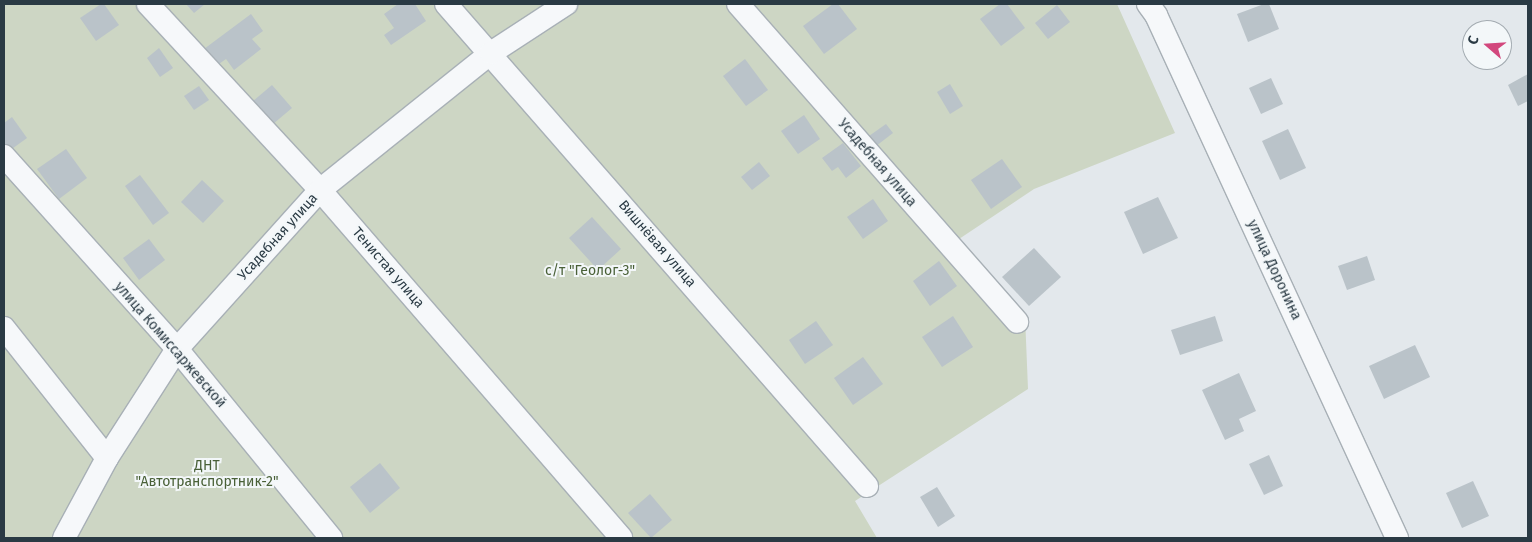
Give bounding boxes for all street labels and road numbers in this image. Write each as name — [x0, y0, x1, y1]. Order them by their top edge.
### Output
street label: Усадебная улица — [834, 116, 920, 210]
street label: Усадебная улица — [235, 190, 321, 284]
street label: Вишнёвая улица — [615, 197, 699, 291]
street label: улица Доронина — [1243, 217, 1305, 323]
street label: Тенистая улица — [348, 224, 428, 312]
street label: улица Комиссаржевской — [111, 279, 229, 411]

